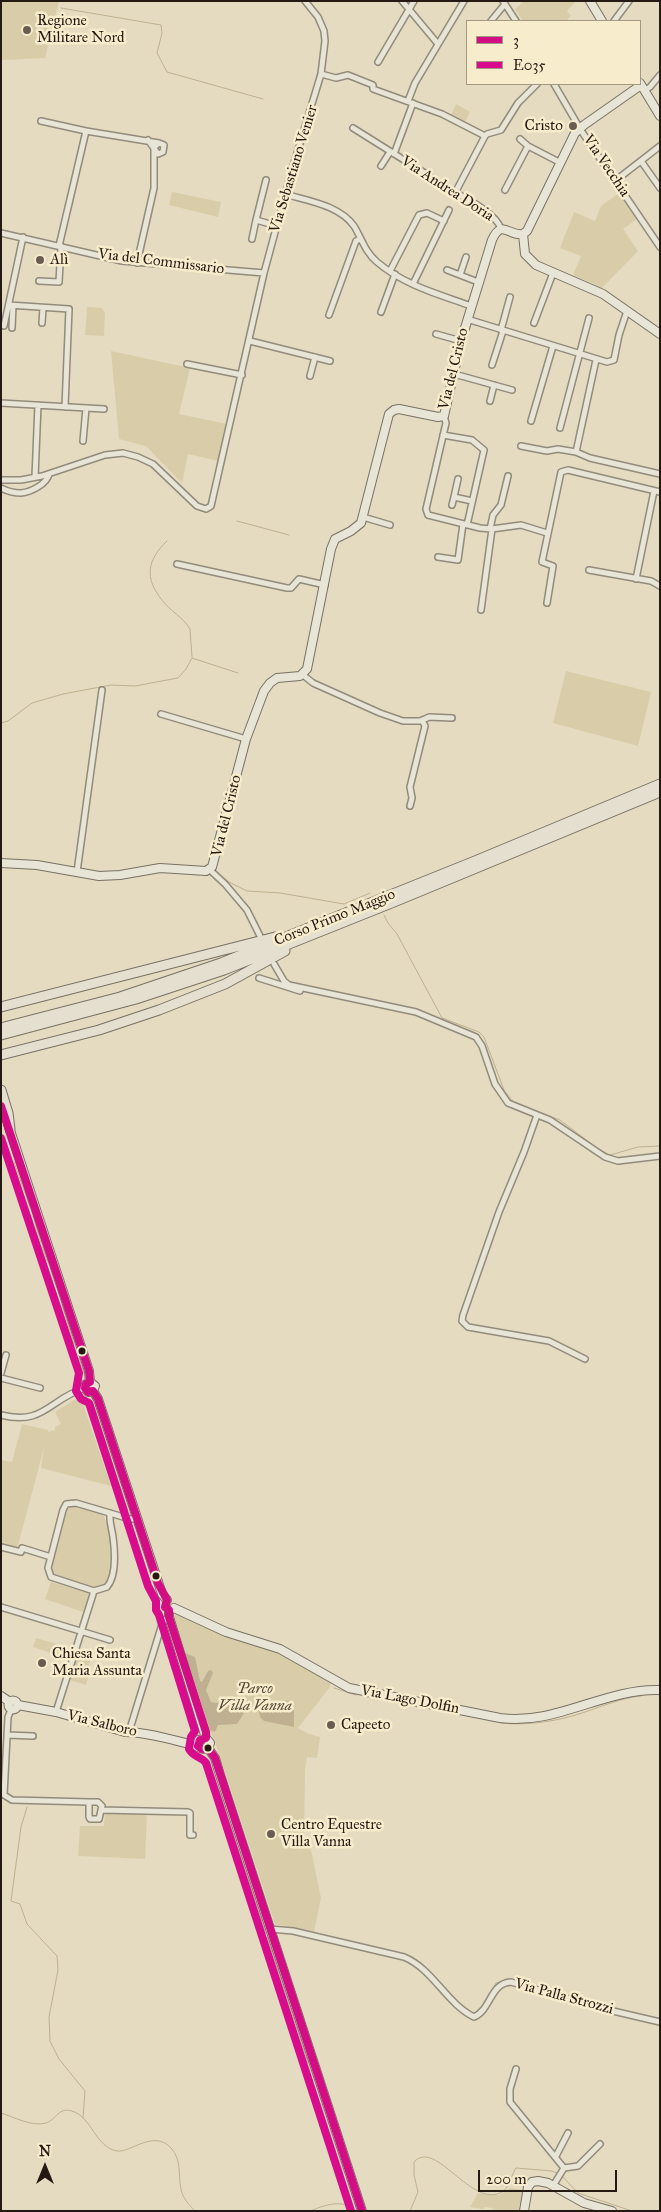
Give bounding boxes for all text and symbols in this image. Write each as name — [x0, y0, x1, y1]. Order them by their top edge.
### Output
place label: Regione Militare Nord — [37, 12, 125, 47]
legend — [466, 20, 641, 85]
marker: Regione Militare Nord — [21, 24, 33, 36]
text: 3 — [513, 31, 519, 49]
text: E035 — [513, 56, 545, 74]
street label: Via Sebastiano Venier — [266, 103, 322, 235]
place label: Cristo — [525, 117, 563, 135]
marker: Cristo — [567, 120, 579, 132]
street label: Via Vecchia — [579, 131, 633, 201]
street label: Via Andrea Doria — [397, 152, 497, 226]
street label: Via del Commissario — [97, 245, 225, 279]
place label: Alì — [50, 251, 68, 269]
marker: Alì — [34, 254, 46, 266]
street label: Via del Cristo — [435, 326, 473, 412]
street label: Via del Cristo — [208, 773, 246, 859]
street label: Corso Primo Maggio — [272, 885, 398, 951]
unlabelled marker — [77, 1346, 87, 1356]
unlabelled marker — [151, 1571, 161, 1581]
place label: Chiesa Santa Maria Assunta — [52, 1645, 142, 1680]
marker: Chiesa Santa Maria Assunta — [36, 1657, 48, 1669]
park label: Parco Villa Vanna — [218, 1680, 292, 1715]
street label: Via Lago Dolfin — [359, 1682, 461, 1718]
street label: Via Salboro — [65, 1707, 139, 1741]
place label: Capeeto — [341, 1716, 391, 1734]
marker: Capeeto — [325, 1719, 337, 1731]
unlabelled marker — [203, 1743, 213, 1753]
place label: Centro Equestre Villa Vanna — [281, 1816, 382, 1851]
marker: Centro Equestre Villa Vanna — [265, 1828, 277, 1840]
street label: Via Palla Strozzi — [513, 1975, 615, 2019]
north arrow — [20, 2142, 70, 2192]
text: N — [39, 2143, 51, 2160]
scale bar — [481, 2160, 620, 2192]
text: 200 m — [486, 2170, 527, 2188]

